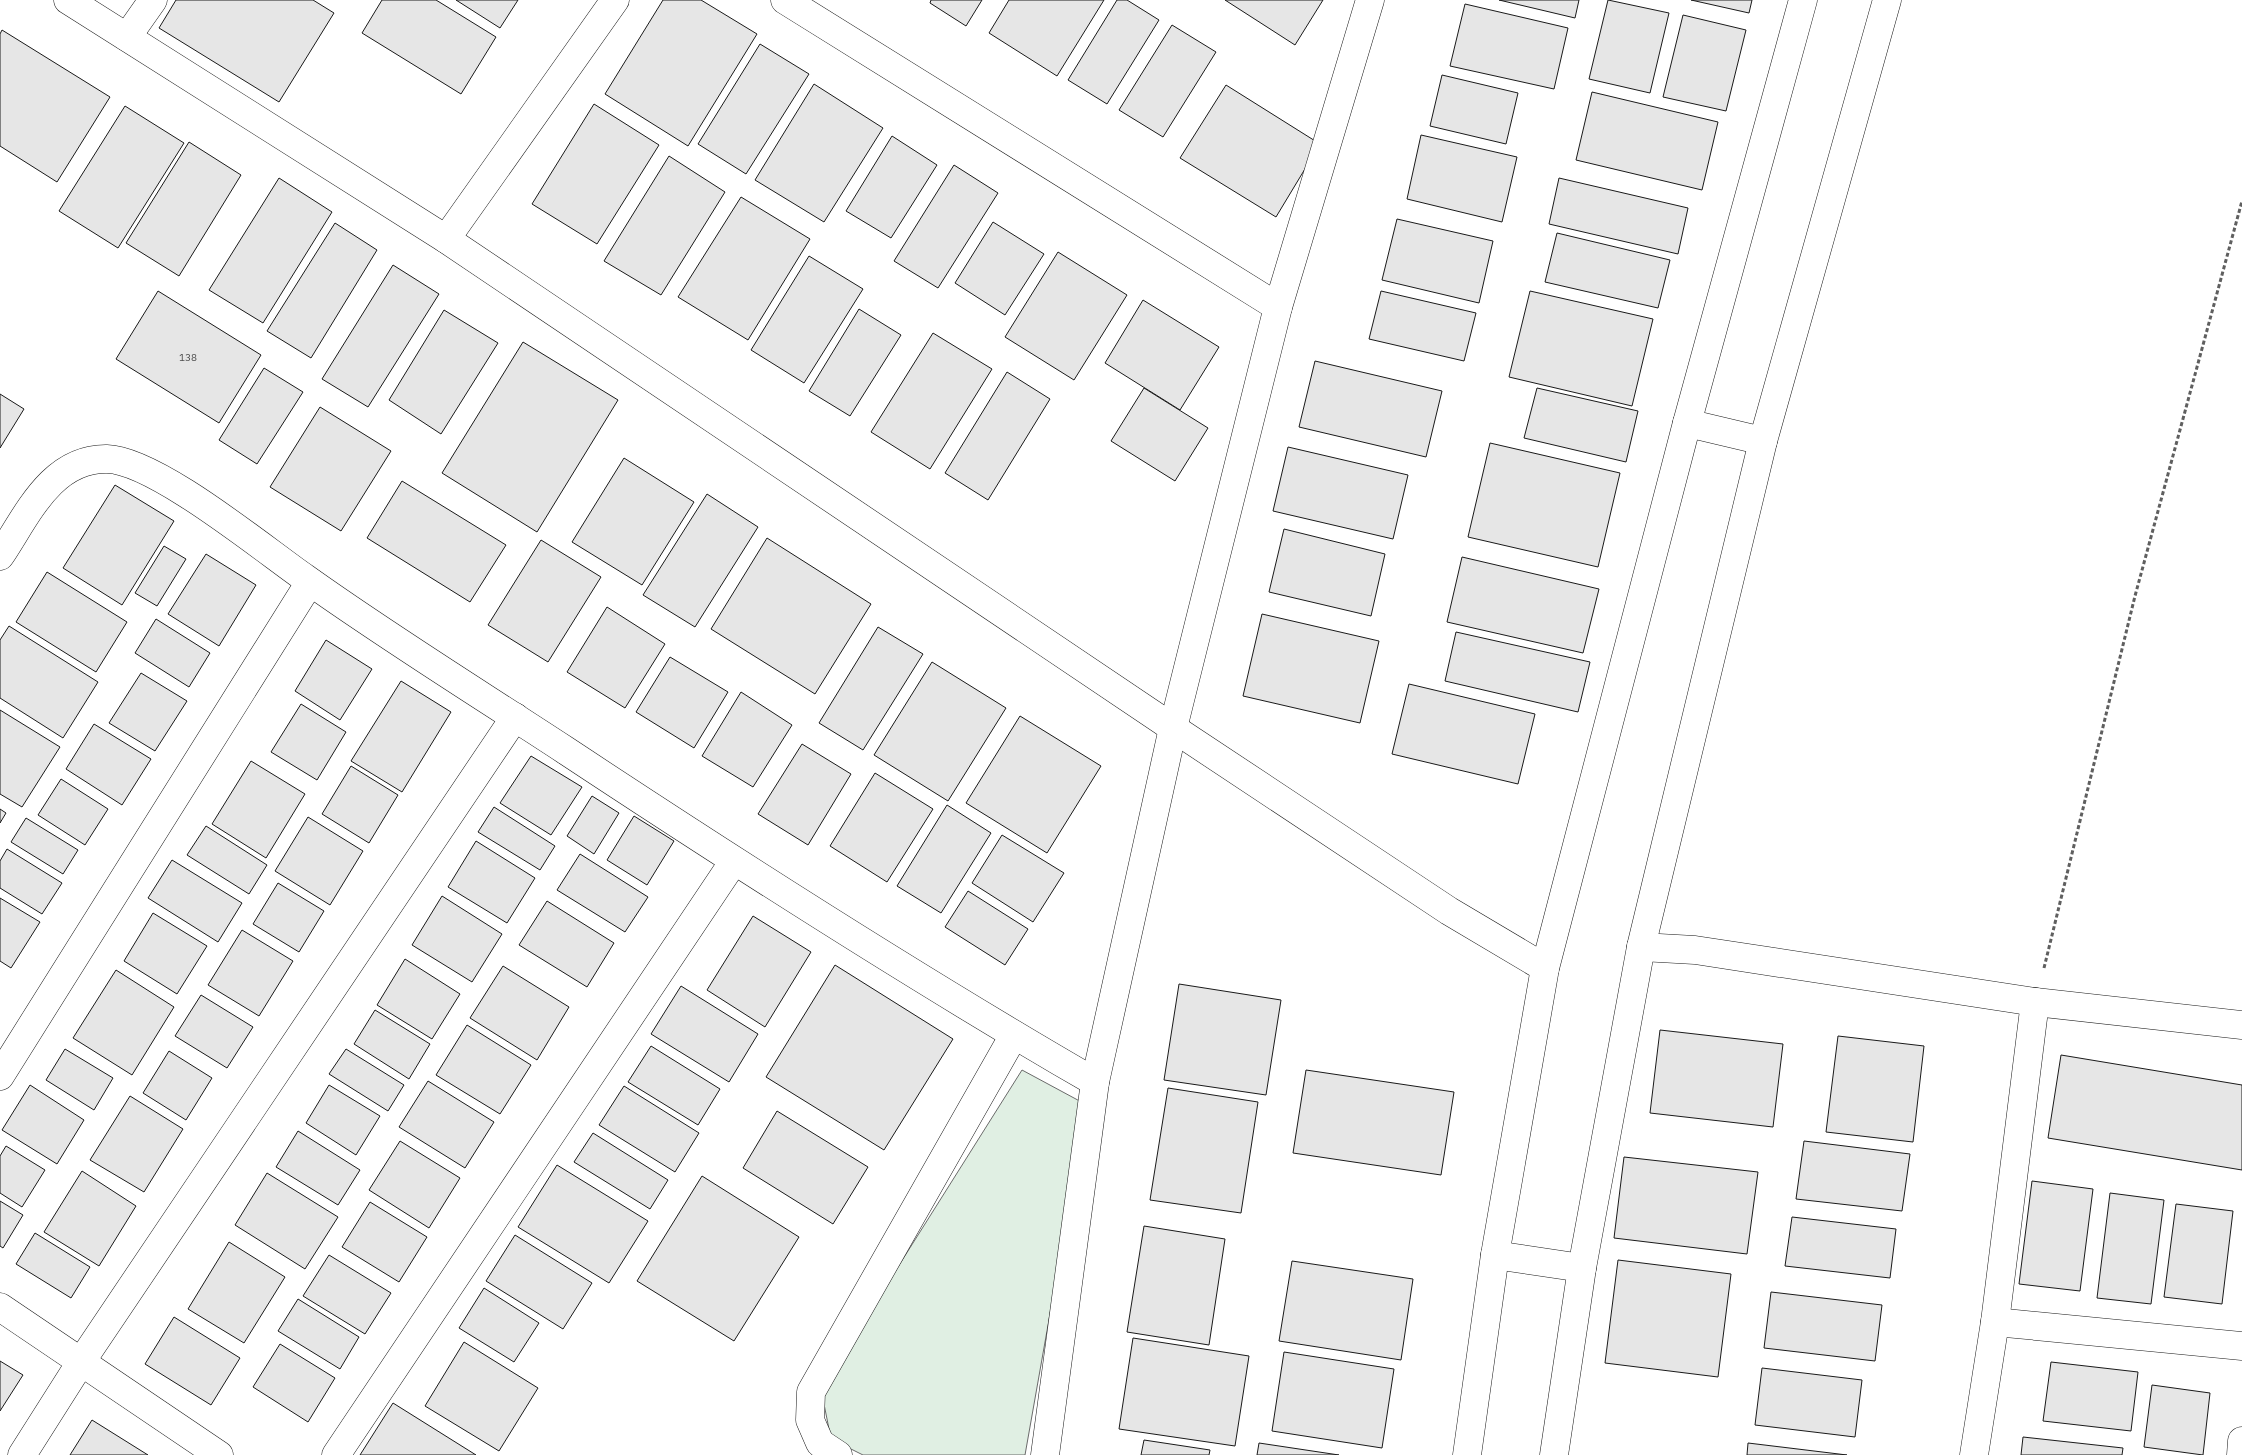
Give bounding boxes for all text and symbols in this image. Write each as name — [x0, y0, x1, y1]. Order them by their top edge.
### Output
house number: 138 — [179, 351, 197, 364]

